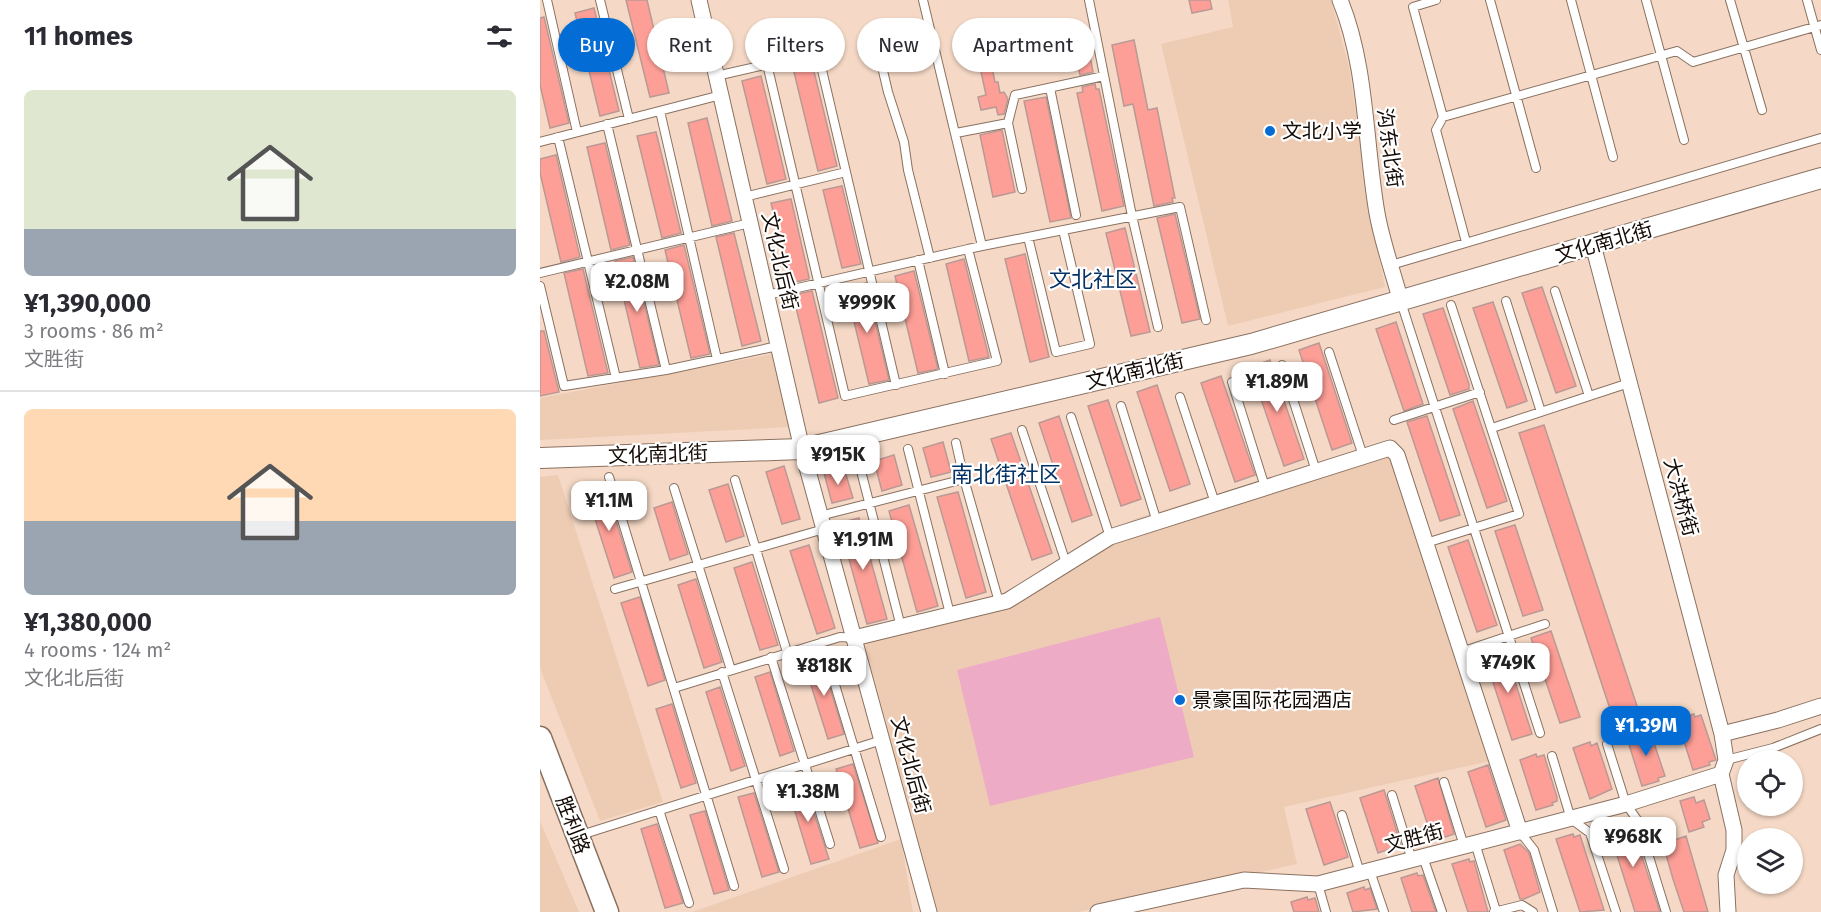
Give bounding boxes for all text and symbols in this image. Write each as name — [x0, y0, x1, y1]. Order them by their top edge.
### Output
chip: Buy — [558, 18, 635, 72]
chip: Rent — [647, 18, 733, 72]
chip: Filters — [745, 18, 845, 72]
chip: New — [857, 18, 940, 72]
chip: Apartment — [952, 18, 1095, 72]
icon: filters — [483, 20, 516, 53]
text: 11 homes — [24, 21, 133, 52]
street label: 沟东北街 — [1373, 107, 1407, 189]
place label: 文北小学 — [1282, 119, 1362, 143]
marker: 文北小学 — [1263, 124, 1277, 138]
icon: home — [216, 129, 324, 237]
street label: 文化北后街 — [757, 210, 803, 312]
street label: 文化南北街 — [1553, 217, 1655, 267]
pin: ¥2.08M — [588, 262, 686, 313]
district label: 文北社区 — [1049, 266, 1137, 293]
text: ¥2.08M — [605, 269, 669, 293]
pin: ¥999K — [825, 283, 909, 334]
text: ¥1,390,000 — [24, 288, 151, 319]
text: ¥999K — [838, 290, 896, 314]
text: 3 rooms · 86 m² — [24, 319, 164, 343]
text: 文胜街 — [24, 347, 84, 371]
street label: 文化南北街 — [1084, 348, 1186, 394]
pin: ¥1.89M — [1228, 362, 1326, 413]
text: ¥1.89M — [1245, 369, 1309, 393]
pin: ¥915K — [796, 435, 880, 486]
street label: 文化南北街 — [608, 440, 708, 468]
text: ¥915K — [811, 442, 865, 466]
icon: home — [216, 448, 324, 556]
street label: 大洪桥街 — [1659, 455, 1703, 539]
district label: 南北街社区 — [951, 461, 1061, 488]
pin: ¥1.1M — [567, 481, 651, 532]
text: ¥1.1M — [585, 488, 633, 512]
pin: ¥1.91M — [814, 520, 912, 571]
text: ¥1.91M — [833, 527, 893, 551]
text: ¥1,380,000 — [24, 607, 152, 638]
text: 4 rooms · 124 m² — [24, 638, 171, 662]
pin: ¥749K — [1466, 643, 1550, 694]
pin: ¥818K — [782, 646, 866, 697]
text: ¥749K — [1481, 650, 1535, 674]
text: ¥818K — [796, 653, 852, 677]
text: 文化北后街 — [24, 666, 124, 690]
place label: 景豪国际花园酒店 — [1192, 688, 1352, 712]
marker: 景豪国际花园酒店 — [1173, 693, 1187, 707]
pin: ¥1.39M — [1597, 706, 1695, 757]
text: ¥1.39M — [1615, 713, 1677, 737]
street label: 文化北后街 — [886, 714, 936, 816]
map controls — [1737, 750, 1803, 894]
button: locate — [1737, 750, 1803, 816]
pin: ¥1.38M — [759, 772, 857, 823]
text: ¥1.38M — [777, 779, 839, 803]
street label: 胜利路 — [551, 793, 595, 857]
pin: ¥968K — [1591, 817, 1675, 868]
street label: 文胜街 — [1382, 819, 1446, 857]
text: ¥968K — [1604, 824, 1662, 848]
button: layers — [1737, 828, 1803, 894]

